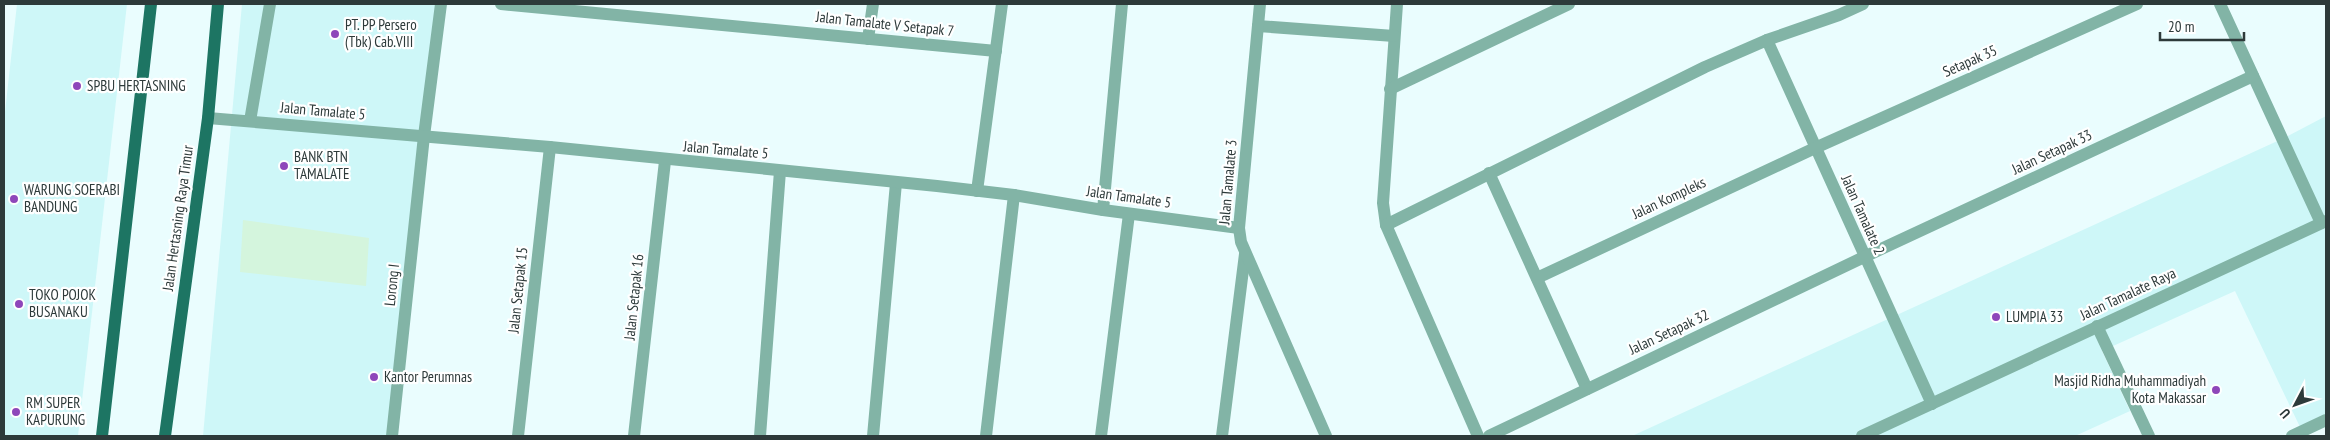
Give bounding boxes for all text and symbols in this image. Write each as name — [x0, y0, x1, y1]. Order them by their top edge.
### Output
street label: Jalan Tamalate V Setapak 7 — [814, 7, 955, 40]
scale bar — [2160, 10, 2244, 42]
place label: PT. PP Persero (Tbk) Cab.VIII — [345, 15, 417, 51]
text: 20 m — [2168, 17, 2194, 36]
marker: PT. PP Persero (Tbk) Cab.VIII — [329, 28, 341, 40]
street label: Setapak 35 — [1940, 40, 2000, 81]
place label: SPBU HERTASNING — [87, 76, 186, 95]
marker: SPBU HERTASNING — [71, 80, 83, 92]
street label: Jalan Tamalate 5 — [279, 97, 366, 124]
street label: Jalan Setapak 33 — [2008, 125, 2095, 179]
street label: Jalan Tamalate 5 — [682, 136, 769, 163]
street label: Jalan Tamalate 3 — [1214, 139, 1241, 226]
street label: Jalan Hertasning Raya Timur — [158, 143, 197, 293]
place label: BANK BTN TAMALATE — [294, 147, 349, 183]
marker: BANK BTN TAMALATE — [278, 160, 290, 172]
street label: Jalan Tamalate 2 — [1837, 171, 1889, 258]
street label: Jalan Kompleks — [1628, 172, 1709, 223]
place label: WARUNG SOERABI BANDUNG — [24, 180, 120, 216]
street label: Jalan Tamalate 5 — [1085, 181, 1173, 212]
marker: WARUNG SOERABI BANDUNG — [8, 193, 20, 205]
street label: Jalan Setapak 15 — [503, 246, 531, 335]
street label: Jalan Setapak 16 — [619, 253, 647, 342]
street label: Lorong I — [380, 263, 403, 307]
street label: Jalan Tamalate Raya — [2076, 263, 2179, 324]
place label: TOKO POJOK BUSANAKU — [29, 285, 96, 321]
marker: TOKO POJOK BUSANAKU — [13, 298, 25, 310]
street label: Jalan Setapak 32 — [1625, 305, 1712, 359]
place label: LUMPIA 33 — [2006, 307, 2063, 326]
marker: LUMPIA 33 — [1990, 311, 2002, 323]
place label: Kantor Perumnas — [384, 367, 472, 386]
marker: Kantor Perumnas — [368, 371, 380, 383]
place label: Masjid Ridha Muhammadiyah Kota Makassar — [2054, 371, 2207, 407]
north arrow — [2270, 380, 2320, 430]
marker: Masjid Ridha Muhammadiyah Kota Makassar — [2210, 384, 2222, 396]
place label: RM SUPER KAPURUNG — [26, 393, 85, 429]
text: U — [2276, 405, 2294, 422]
marker: RM SUPER KAPURUNG — [10, 406, 22, 418]

